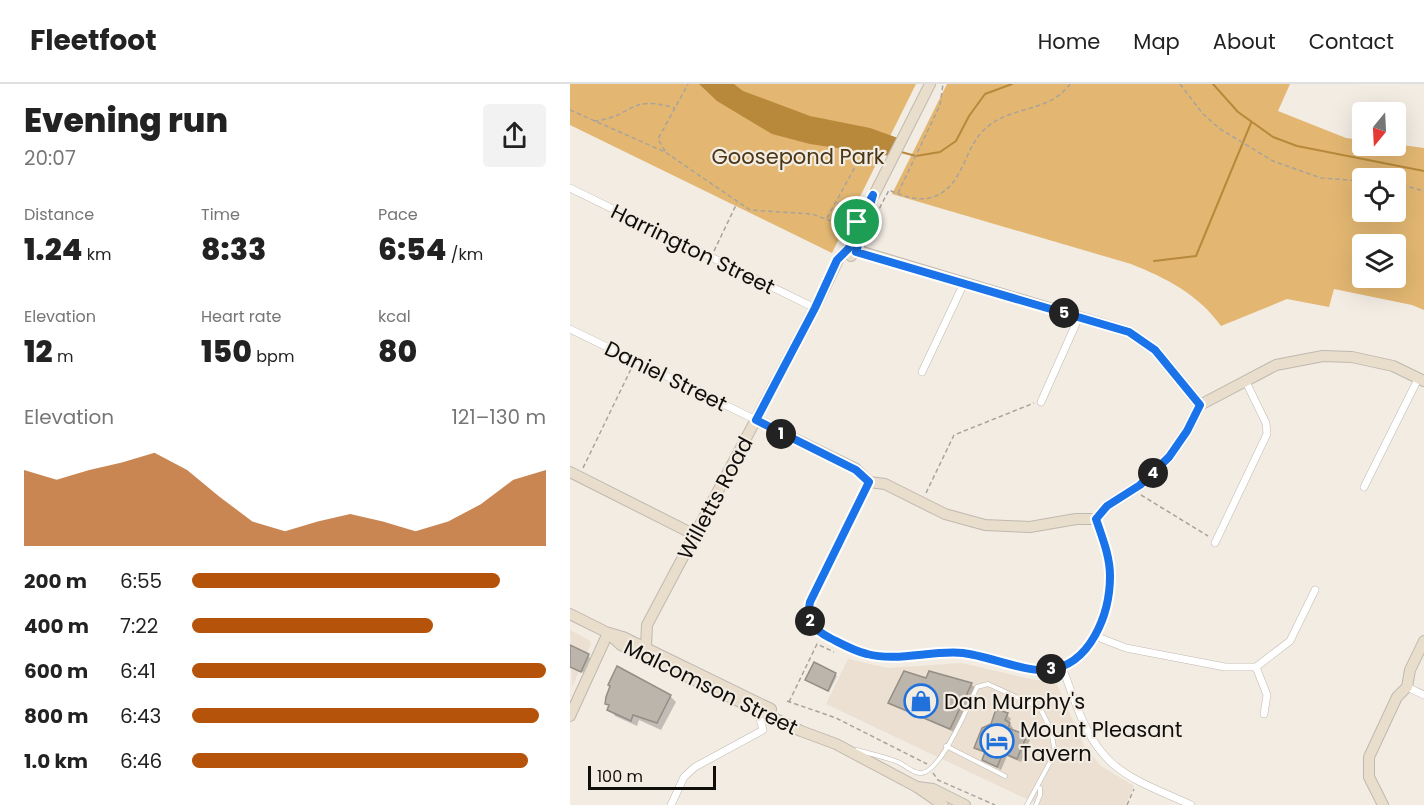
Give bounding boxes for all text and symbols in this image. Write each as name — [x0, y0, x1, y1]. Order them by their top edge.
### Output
text: Fleetfoot — [30, 21, 157, 60]
text: Home — [1038, 27, 1100, 56]
text: Map — [1133, 27, 1180, 56]
text: About — [1213, 27, 1276, 56]
text: Contact — [1309, 27, 1394, 56]
text: Evening run — [24, 97, 228, 144]
north arrow — [1352, 102, 1406, 156]
map controls — [1352, 102, 1406, 288]
button: share — [483, 104, 546, 167]
park label: Goosepond Park — [711, 142, 885, 171]
text: 20:07 — [24, 144, 76, 172]
button: locate — [1352, 168, 1406, 222]
pin — [831, 196, 882, 247]
street label: Harrington Street — [606, 197, 780, 301]
text: Distance — [24, 203, 94, 226]
text: Time — [201, 203, 240, 226]
text: Pace — [378, 203, 418, 226]
icon: arrive — [840, 205, 873, 238]
text: 1.24 — [24, 228, 82, 271]
text: 8:33 — [201, 228, 266, 271]
text: 6:54 — [378, 228, 447, 271]
button: layers — [1352, 234, 1406, 288]
text: km — [82, 243, 111, 266]
text: /km — [447, 243, 483, 266]
pin: 5 — [1049, 298, 1079, 328]
text: 5 — [1059, 301, 1069, 324]
text: Elevation — [24, 305, 96, 328]
text: Heart rate — [201, 305, 281, 328]
text: kcal — [378, 305, 411, 328]
text: 12 — [24, 330, 53, 373]
text: 150 — [201, 330, 252, 373]
text: 80 — [378, 330, 417, 373]
street label: Daniel Street — [600, 334, 732, 418]
text: m — [53, 345, 73, 368]
text: bpm — [252, 345, 294, 368]
text: Elevation — [24, 403, 114, 431]
text: 121–130 m — [451, 403, 546, 431]
pin: 1 — [766, 419, 796, 449]
text: 1 — [778, 422, 784, 445]
street label: Willetts Road — [670, 431, 760, 565]
pin: 4 — [1138, 458, 1168, 488]
text: 4 — [1148, 461, 1158, 484]
text: 200 m — [24, 567, 87, 595]
text: 6:55 — [120, 567, 162, 595]
pin: 2 — [795, 606, 825, 636]
text: 2 — [805, 609, 815, 632]
text: 400 m — [24, 612, 89, 640]
text: 7:22 — [120, 612, 158, 640]
street label: Malcomson Street — [619, 632, 803, 742]
pin: 3 — [1036, 654, 1066, 684]
text: 600 m — [24, 657, 88, 685]
text: 6:41 — [120, 657, 156, 685]
text: 3 — [1046, 657, 1056, 680]
shop icon: Dan Murphy's — [903, 683, 939, 719]
place label: Dan Murphy's — [944, 687, 1085, 716]
text: 800 m — [24, 702, 88, 730]
text: 6:43 — [120, 702, 161, 730]
place label: Mount Pleasant Tavern — [1020, 715, 1182, 768]
hotel icon: Mount Pleasant Tavern — [979, 723, 1015, 759]
text: 1.0 km — [24, 747, 88, 775]
text: 6:46 — [120, 747, 162, 775]
scale bar — [588, 763, 716, 790]
text: 100 m — [597, 765, 643, 788]

